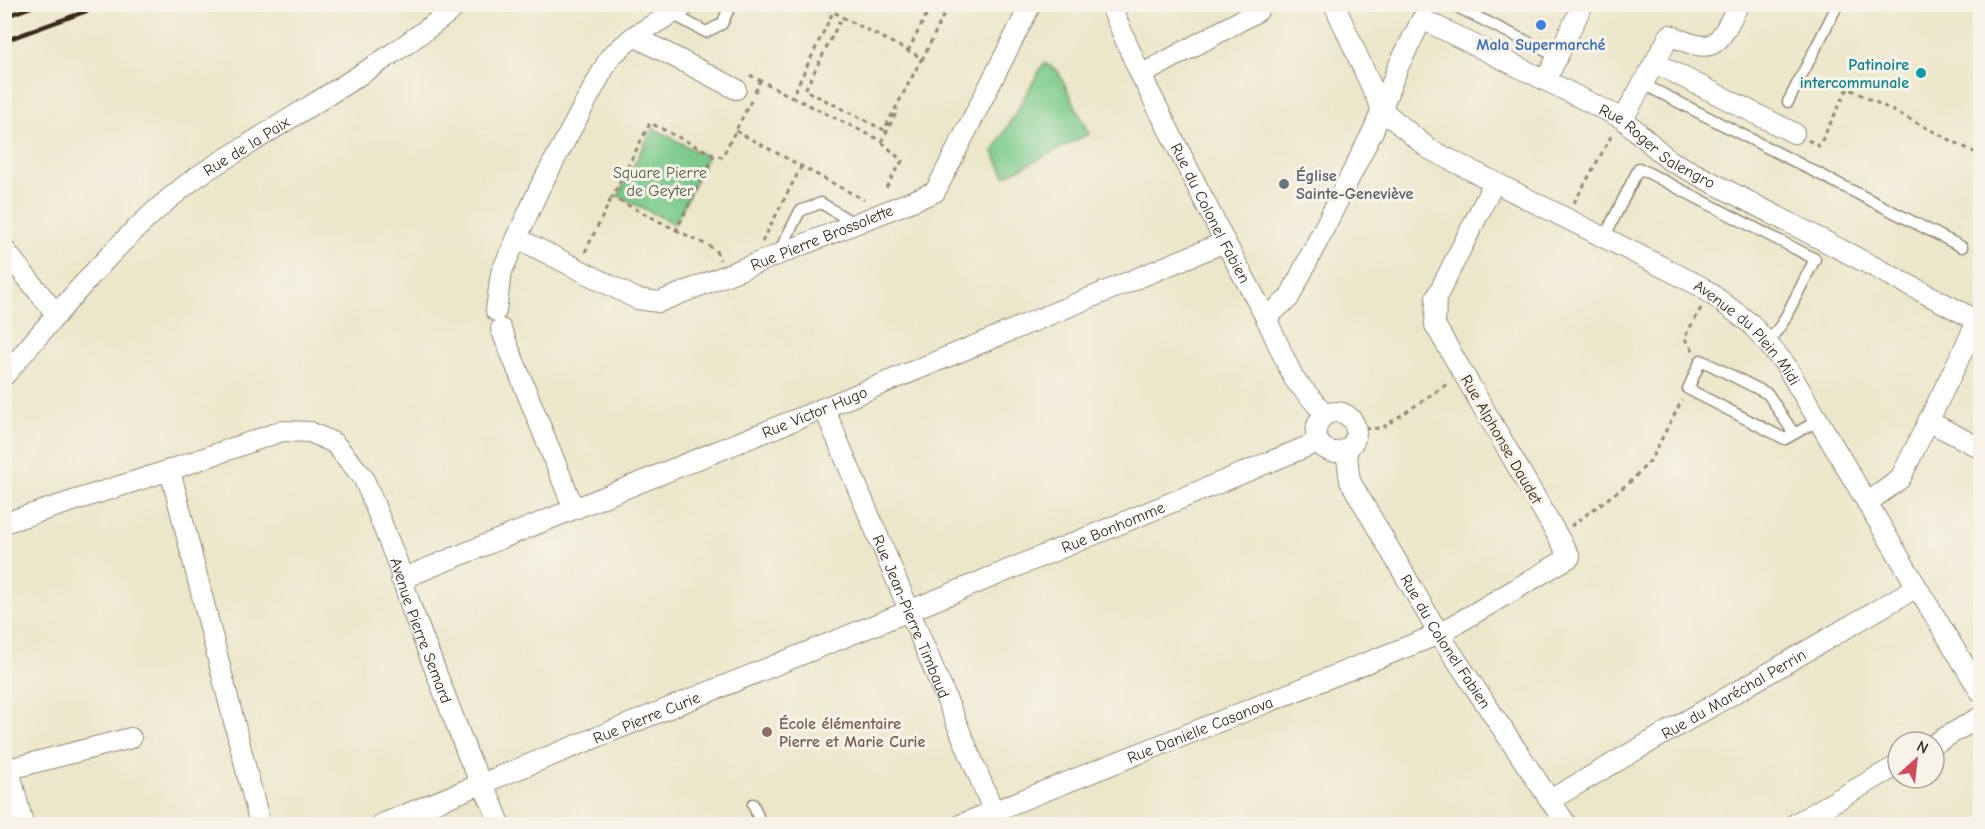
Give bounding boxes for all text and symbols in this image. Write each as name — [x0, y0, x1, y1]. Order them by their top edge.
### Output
marker: Mala Supermarché — [1534, 18, 1548, 32]
place label: Mala Supermarché — [1477, 36, 1606, 54]
place label: Patinoire intercommunale — [1800, 56, 1909, 92]
marker: Patinoire intercommunale — [1914, 66, 1928, 80]
street label: Rue Roger Salengro — [1596, 101, 1718, 192]
street label: Rue de la Paix — [200, 113, 293, 180]
street label: Rue du Colonel Fabien — [1167, 140, 1253, 286]
park label: Square Pierre de Geyter — [613, 164, 707, 200]
place label: Église Sainte-Geneviève — [1296, 166, 1413, 203]
marker: Église Sainte-Geneviève — [1277, 177, 1291, 191]
street label: Rue Pierre Brossolette — [748, 202, 896, 275]
street label: Avenue du Plein Midi — [1691, 277, 1803, 389]
street label: Rue Alphonse Daudet — [1457, 372, 1546, 507]
street label: Rue Victor Hugo — [760, 383, 870, 442]
street label: Rue Bonhomme — [1059, 498, 1167, 557]
street label: Rue Jean-Pierre Timbaud — [868, 532, 953, 701]
street label: Avenue Pierre Semard — [386, 556, 455, 706]
street label: Rue du Colonel Fabien — [1396, 571, 1494, 712]
street label: Rue du Maréchal Perrin — [1659, 646, 1809, 743]
street label: Rue Pierre Curie — [591, 688, 703, 748]
street label: Rue Danielle Casanova — [1125, 693, 1276, 767]
place label: École élémentaire Pierre et Marie Curie — [779, 714, 926, 751]
marker: École élémentaire Pierre et Marie Curie — [760, 725, 774, 739]
north arrow — [1886, 730, 1946, 790]
text: N — [1914, 737, 1931, 758]

